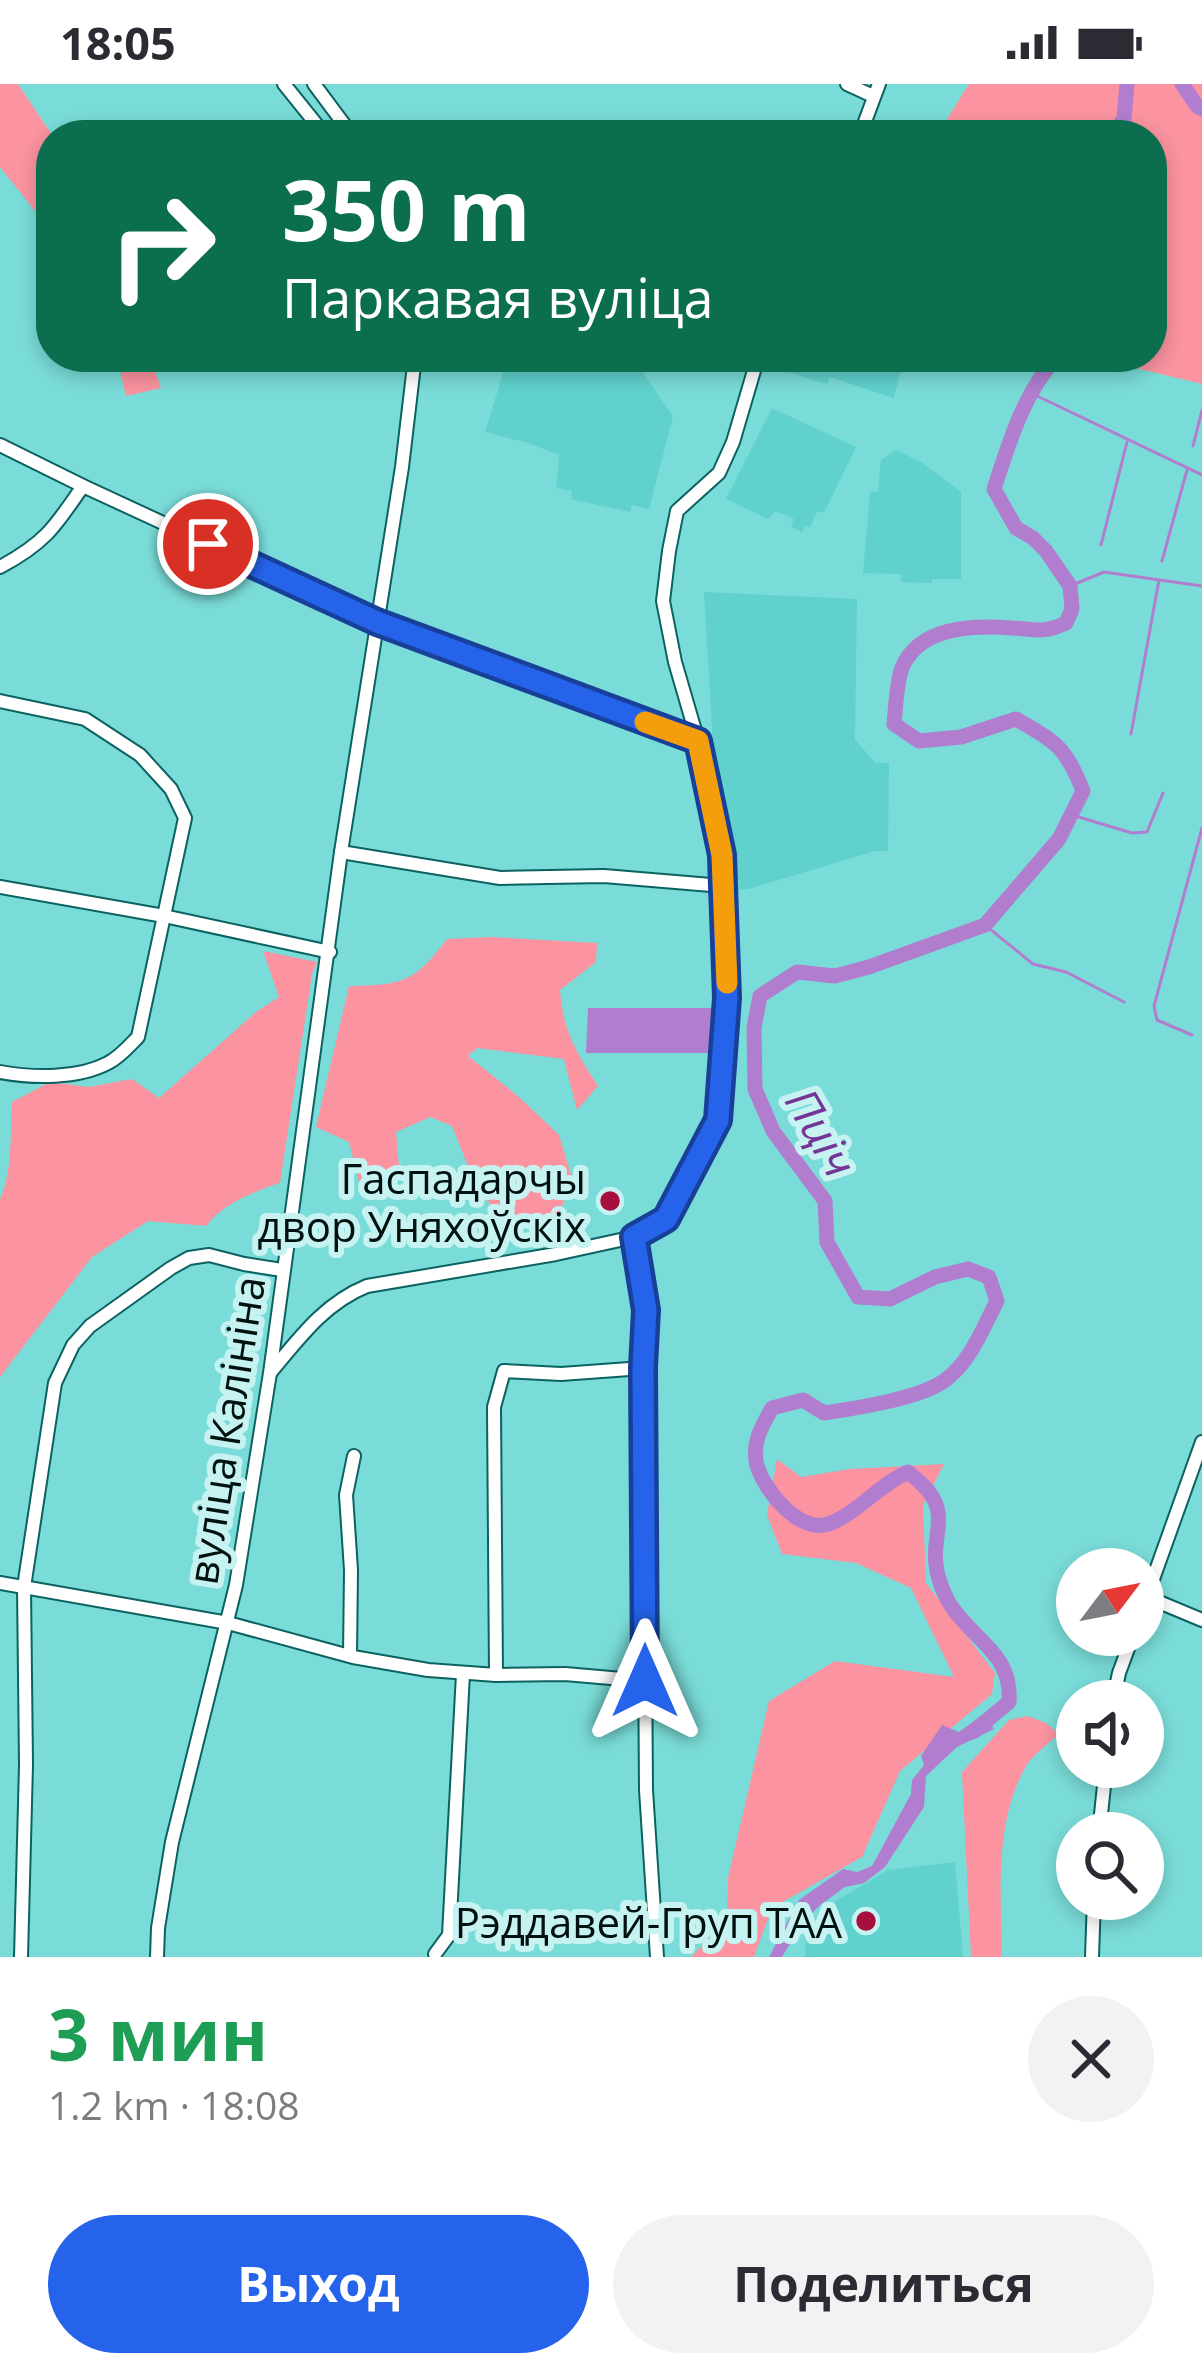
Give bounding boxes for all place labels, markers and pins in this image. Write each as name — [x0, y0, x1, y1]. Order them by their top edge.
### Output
pin — [157, 493, 259, 595]
place label: Гаспадарчы двор Уняхоўскіх — [257, 1149, 586, 1254]
marker: Гаспадарчы двор Уняхоўскіх — [597, 1188, 623, 1214]
place label: Рэддавей-Груп ТАА — [455, 1893, 842, 1950]
marker: Рэддавей-Груп ТАА — [853, 1908, 879, 1934]

